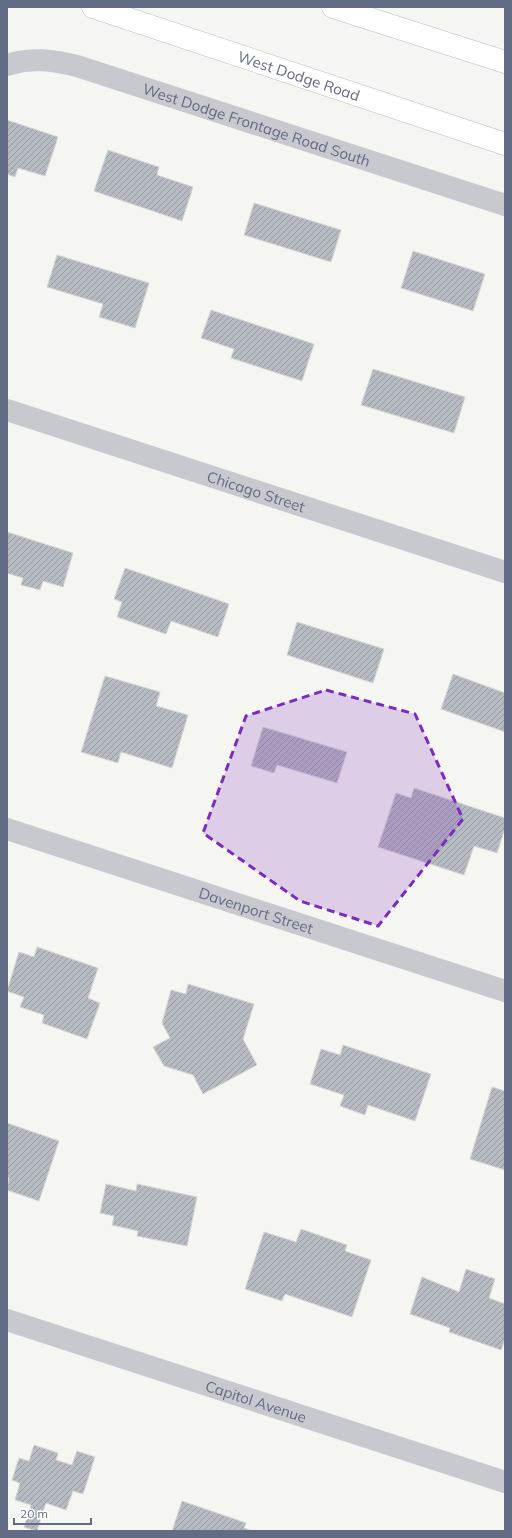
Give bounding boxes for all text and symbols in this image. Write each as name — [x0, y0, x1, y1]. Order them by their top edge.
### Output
street label: West Dodge Road — [236, 46, 362, 105]
street label: West Dodge Frontage Road South — [140, 79, 373, 170]
street label: Chicago Street — [205, 466, 308, 516]
street label: Davenport Street — [197, 883, 316, 938]
street label: Capitol Avenue — [203, 1376, 309, 1426]
scale bar — [14, 1500, 91, 1526]
text: 20 m — [20, 1506, 48, 1521]

